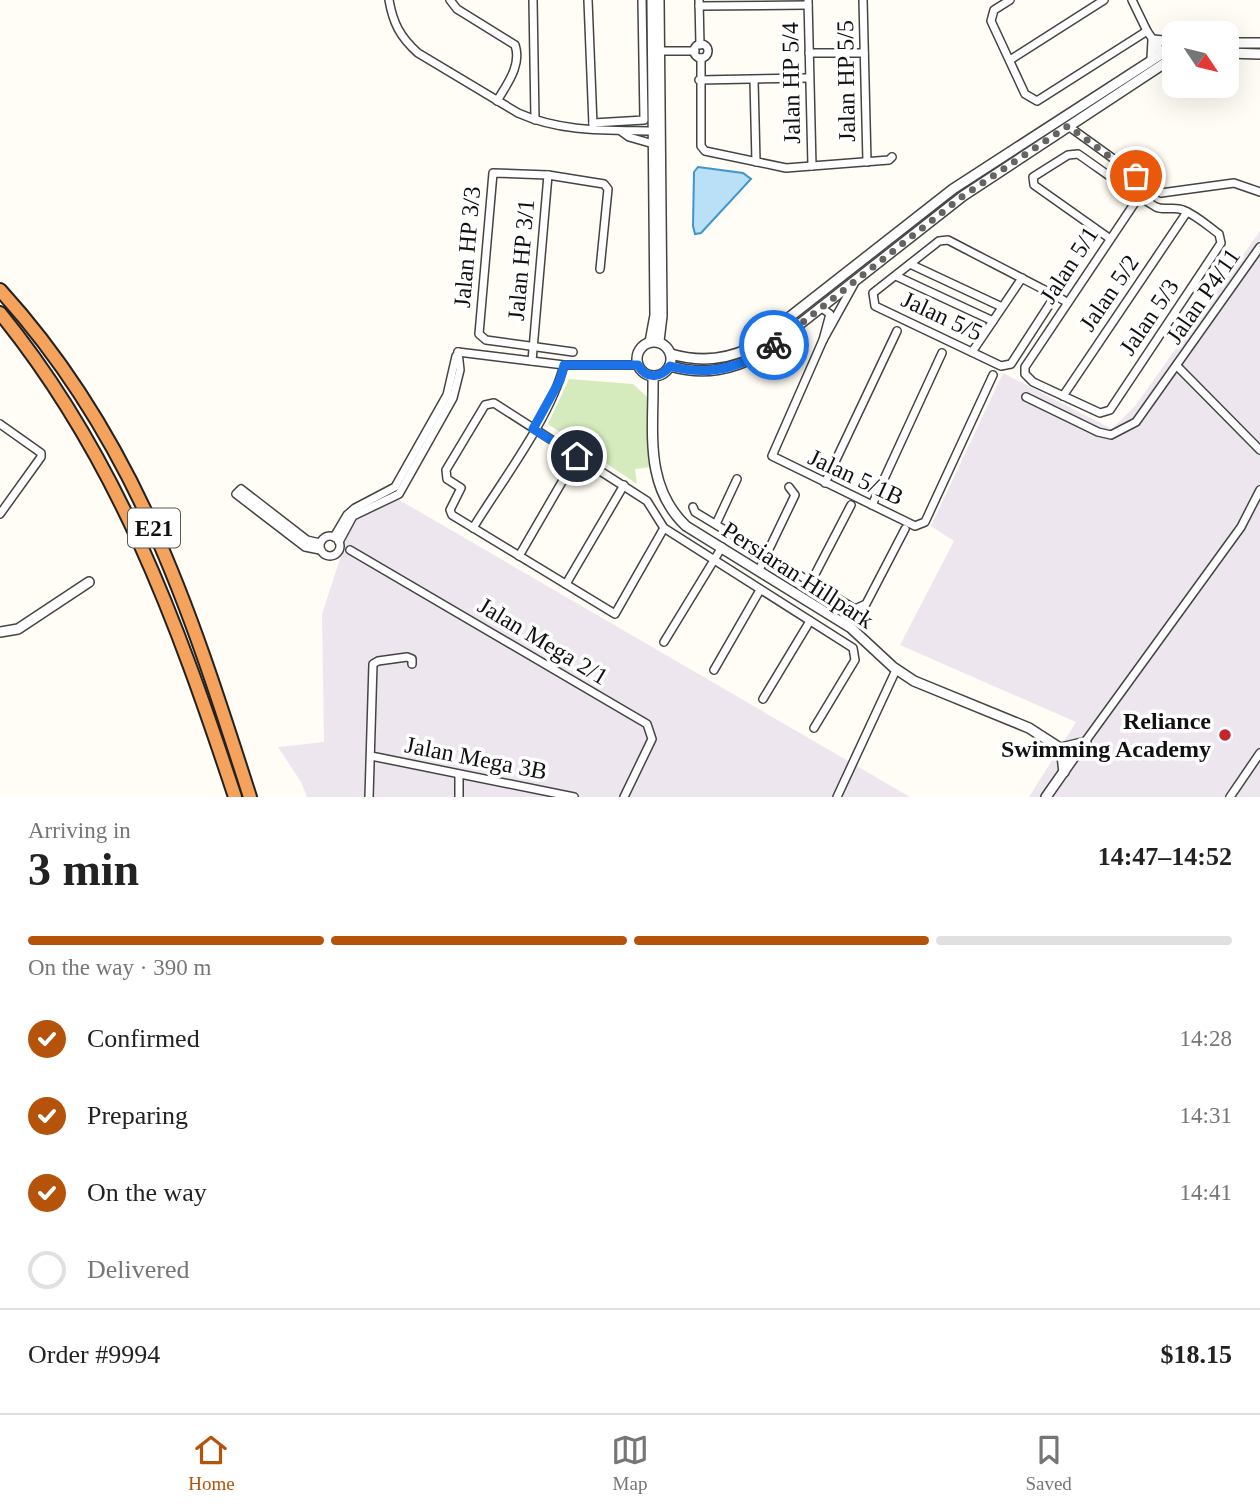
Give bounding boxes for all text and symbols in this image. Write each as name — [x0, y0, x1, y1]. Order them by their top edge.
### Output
street label: Jalan HP 5/5 — [832, 20, 860, 142]
north arrow — [1162, 21, 1239, 98]
map controls — [1162, 21, 1239, 98]
street label: Jalan HP 5/4 — [777, 22, 805, 144]
pin — [1106, 146, 1166, 206]
icon: bag — [1117, 157, 1155, 195]
street label: Jalan HP 3/3 — [449, 185, 485, 309]
street label: Jalan HP 3/1 — [503, 198, 539, 322]
street label: Jalan 5/1 — [1035, 222, 1103, 308]
street label: Jalan P4/11 — [1161, 243, 1245, 349]
street label: Jalan 5/2 — [1074, 250, 1144, 336]
street label: Jalan 5/3 — [1114, 274, 1184, 360]
street label: Jalan 5/5 — [898, 286, 986, 346]
courier — [739, 310, 809, 380]
icon: bike — [755, 326, 793, 364]
pin — [547, 426, 607, 486]
icon: home — [558, 437, 596, 475]
street label: Jalan 5/1B — [804, 444, 908, 510]
road number: E21 — [128, 508, 180, 548]
street label: Persiaran Hillpark — [717, 516, 879, 634]
street label: Jalan Mega 2/1 — [473, 592, 613, 690]
place label: Reliance Swimming Academy — [1001, 708, 1211, 762]
marker: Reliance Swimming Academy — [1217, 727, 1233, 743]
street label: Jalan Mega 3B — [403, 732, 549, 784]
text: Arriving in — [28, 818, 131, 843]
text: 14:47–14:52 — [1098, 842, 1232, 871]
text: 3 min — [28, 844, 139, 895]
text: On the way · 390 m — [28, 955, 211, 980]
icon: check — [28, 1020, 66, 1058]
text: Confirmed — [87, 1024, 200, 1053]
text: 14:28 — [1180, 1026, 1232, 1051]
icon: check — [28, 1097, 66, 1135]
text: Preparing — [87, 1101, 188, 1130]
text: 14:31 — [1180, 1103, 1232, 1128]
icon: check — [28, 1174, 66, 1212]
text: On the way — [87, 1178, 207, 1207]
text: 14:41 — [1180, 1180, 1232, 1205]
text: Delivered — [87, 1255, 190, 1284]
text: Order #9994 — [28, 1340, 160, 1369]
text: $18.15 — [1161, 1340, 1232, 1369]
tab: Home — [188, 1431, 235, 1495]
tab: Map — [611, 1431, 649, 1495]
tab: Saved — [1025, 1431, 1072, 1495]

